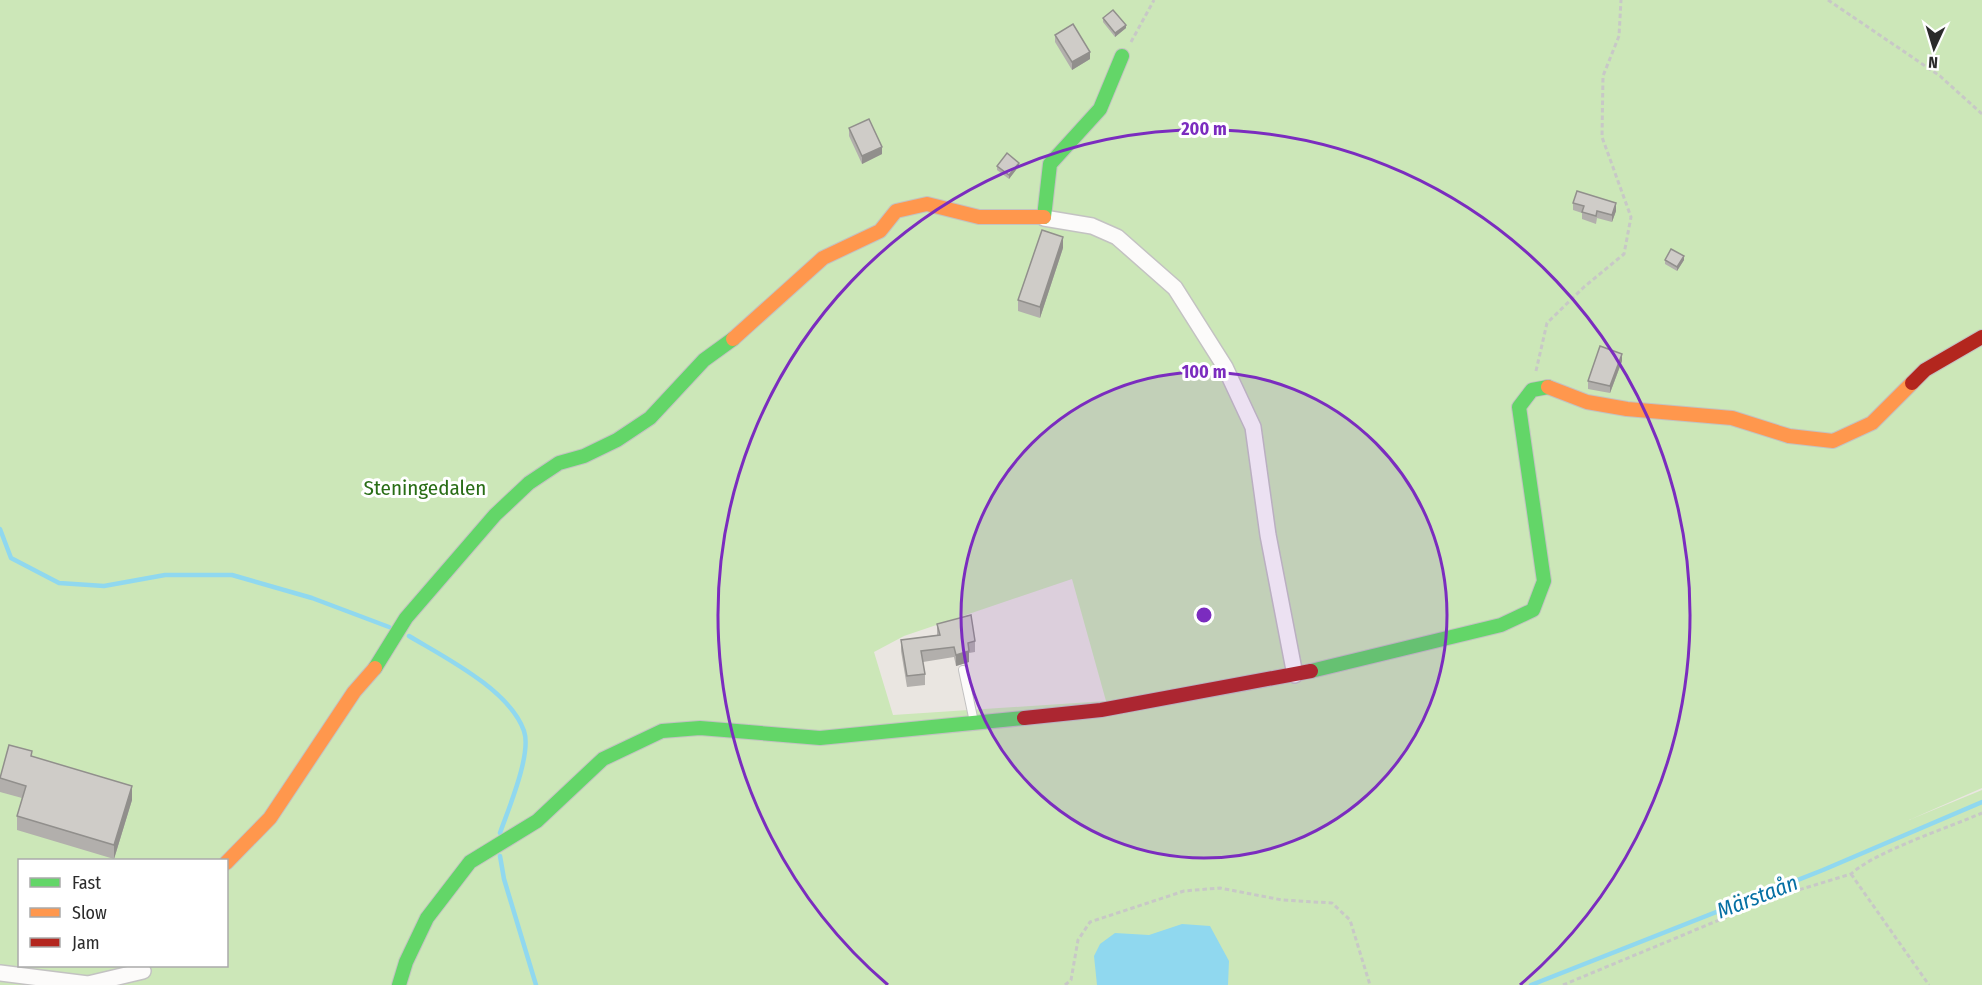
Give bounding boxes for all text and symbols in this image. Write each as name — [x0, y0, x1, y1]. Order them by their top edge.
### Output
north arrow — [1904, 18, 1964, 78]
text: N — [1928, 53, 1938, 72]
text: 200 m — [1180, 118, 1227, 140]
text: 100 m — [1182, 361, 1226, 383]
park label: Steningedalen — [364, 475, 486, 501]
centre of rings — [1194, 605, 1214, 625]
legend — [18, 859, 228, 967]
water label: Märstaån — [1713, 869, 1802, 924]
text: Fast — [72, 872, 101, 894]
text: Slow — [72, 902, 107, 924]
text: Jam — [72, 932, 100, 954]

